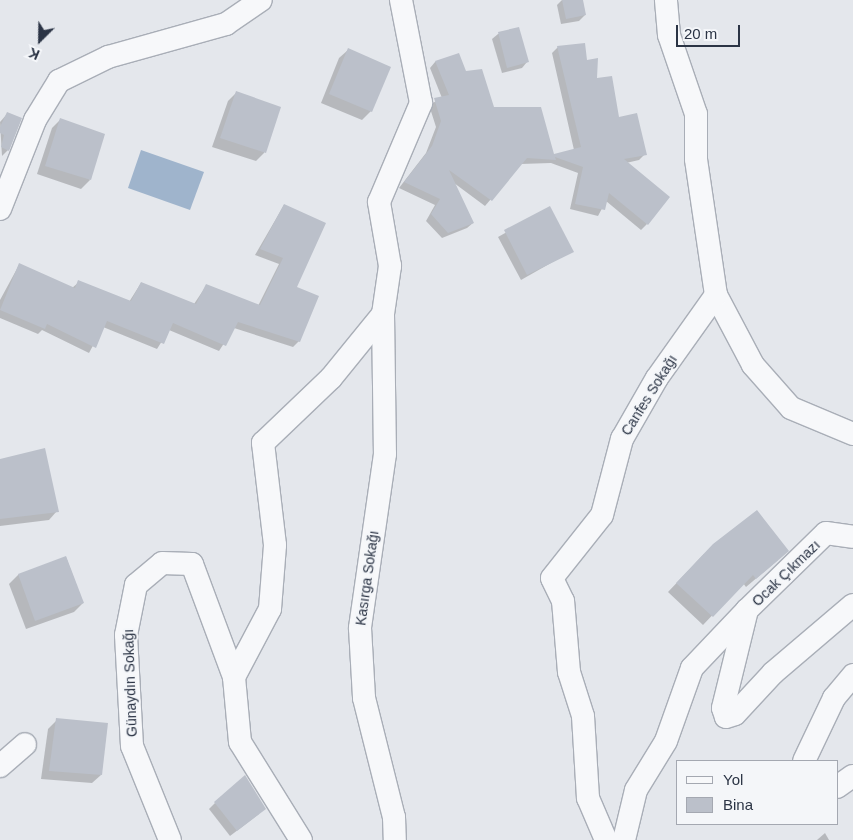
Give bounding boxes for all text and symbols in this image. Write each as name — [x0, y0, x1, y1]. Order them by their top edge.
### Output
north arrow — [15, 15, 65, 65]
scale bar — [678, 15, 742, 47]
text: 20 m — [684, 25, 717, 42]
text: K — [26, 44, 42, 63]
street label: Canfes Sokağı — [618, 352, 680, 438]
street label: Kasırga Sokağı — [352, 529, 382, 627]
street label: Ocak Çıkmazı — [749, 536, 823, 610]
street label: Günaydın Sokağı — [120, 629, 140, 737]
legend — [676, 760, 838, 825]
text: Yol — [723, 771, 743, 788]
text: Bina — [723, 796, 753, 813]

